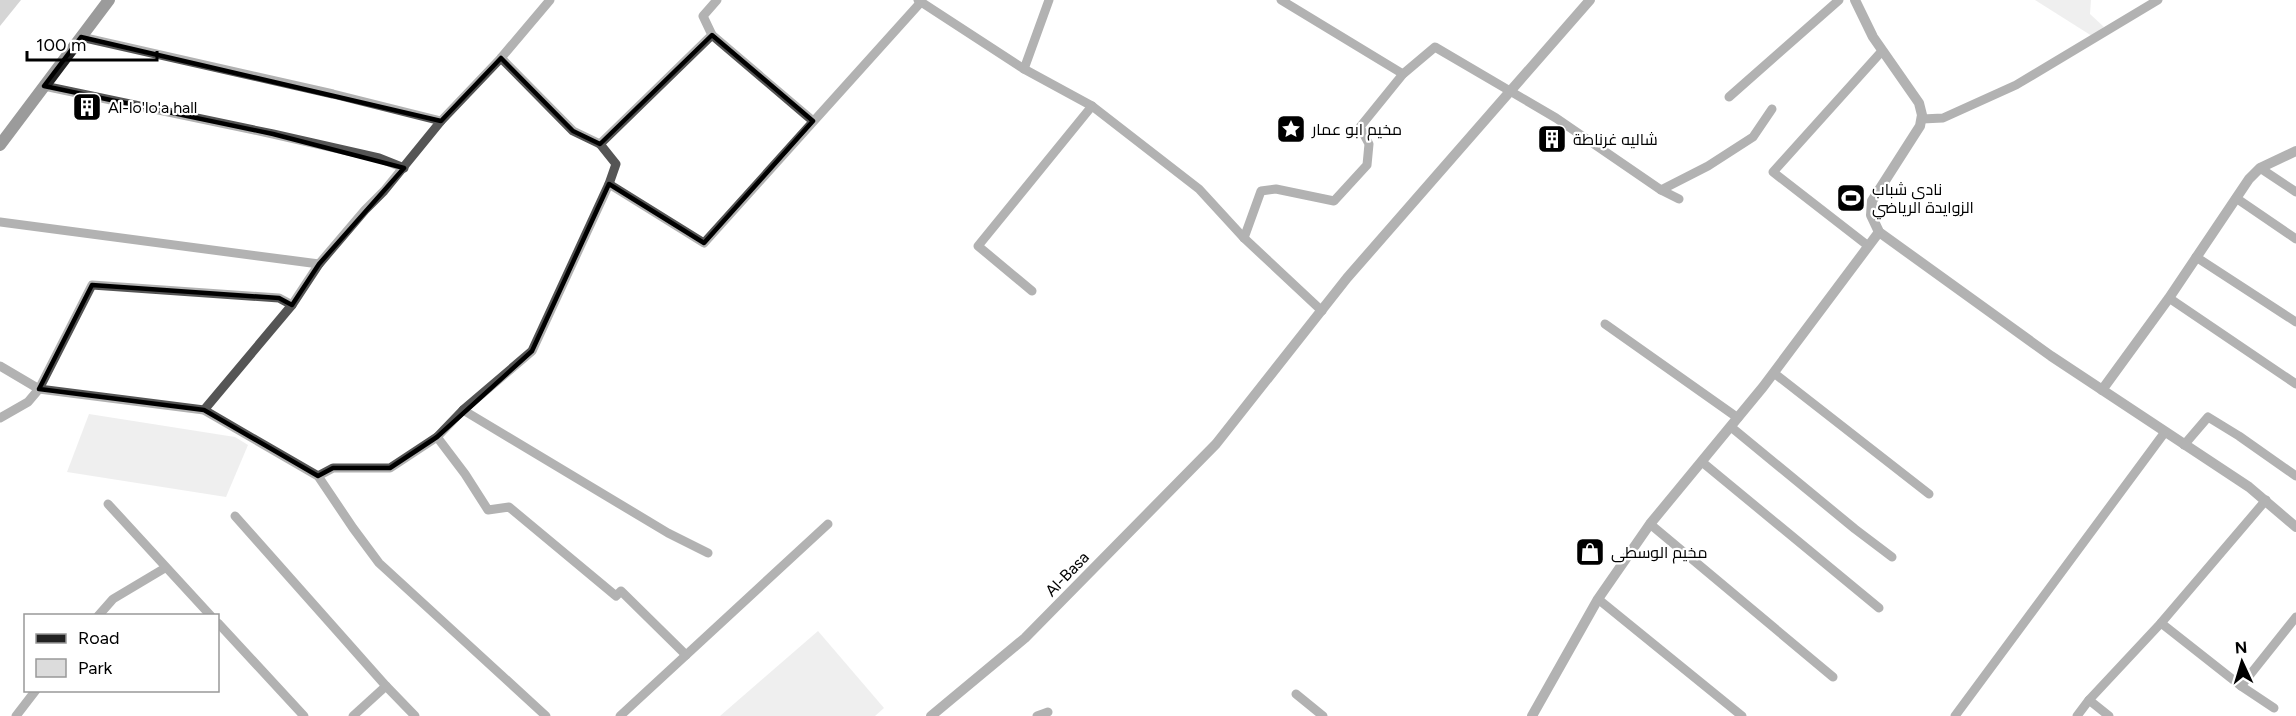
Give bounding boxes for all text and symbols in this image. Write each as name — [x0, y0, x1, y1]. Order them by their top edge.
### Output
scale bar — [27, 24, 158, 62]
text: 100 m — [36, 34, 86, 56]
building icon: Al-lo'lo'a hall — [71, 91, 103, 123]
place label: Al-lo'lo'a hall — [108, 98, 197, 117]
place icon: مخيم ابو عمار — [1275, 113, 1307, 145]
place label: مخيم ابو عمار — [1311, 120, 1402, 141]
building icon: شاليه غرناطة — [1536, 123, 1568, 155]
place label: شاليه غرناطة — [1573, 130, 1658, 149]
place label: نادي شباب الزوايدة الرياضي — [1872, 180, 1974, 220]
sports icon: نادي شباب الزوايدة الرياضي — [1835, 182, 1867, 214]
shop icon: مخيم الوسطى — [1574, 536, 1606, 568]
place label: مخيم الوسطى — [1611, 543, 1707, 564]
street label: Al-Basa — [1041, 548, 1093, 600]
legend — [24, 614, 219, 692]
text: Road — [78, 627, 119, 649]
north arrow — [2212, 632, 2272, 692]
text: N — [2234, 638, 2248, 657]
text: Park — [78, 657, 113, 679]

